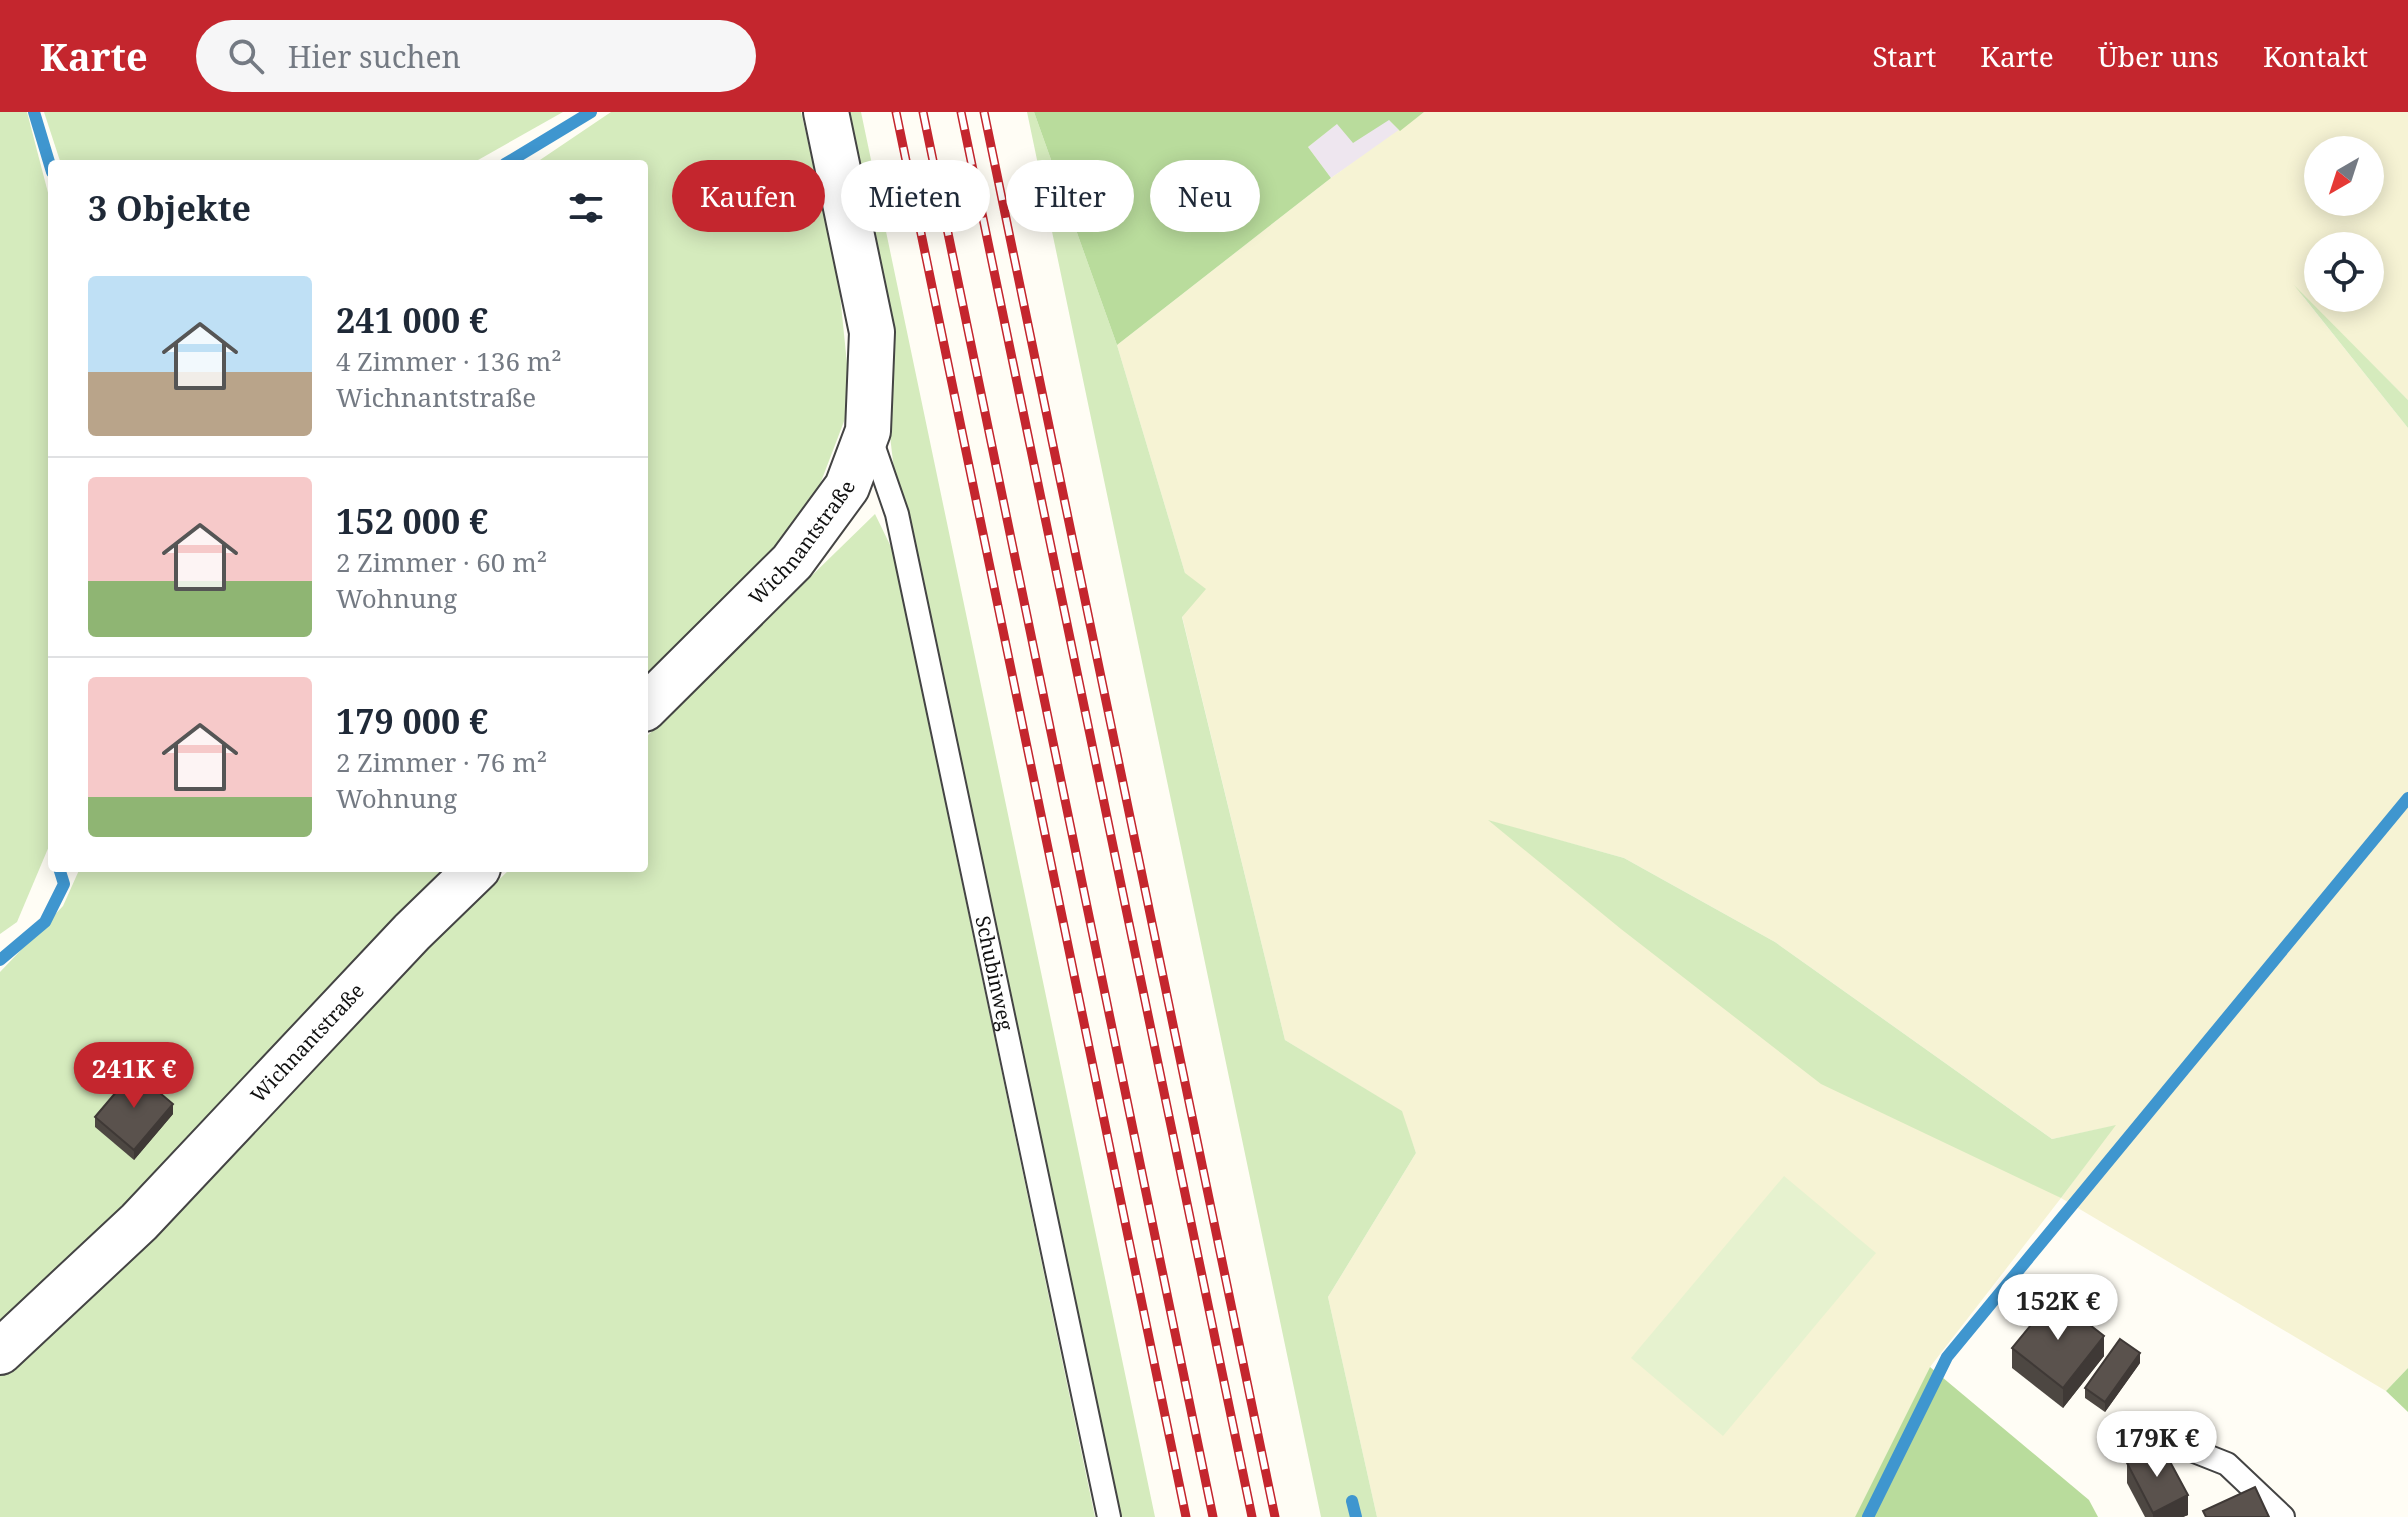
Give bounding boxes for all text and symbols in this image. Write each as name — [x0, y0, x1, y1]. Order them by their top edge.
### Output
search box — [196, 20, 756, 92]
text: Karte — [40, 30, 148, 82]
icon: search — [224, 34, 268, 78]
text: Hier suchen — [288, 36, 461, 77]
text: Start — [1872, 37, 1936, 75]
text: Karte — [1980, 37, 2054, 75]
text: Über uns — [2098, 37, 2219, 75]
text: Kontakt — [2263, 37, 2368, 75]
north arrow — [2304, 136, 2384, 216]
map controls — [2304, 136, 2384, 312]
chip: Kaufen — [672, 160, 825, 232]
chip: Mieten — [841, 160, 990, 232]
chip: Filter — [1006, 160, 1134, 232]
chip: Neu — [1150, 160, 1260, 232]
text: 3 Objekte — [88, 185, 251, 231]
icon: filters — [564, 186, 608, 230]
button: locate — [2304, 232, 2384, 312]
text: 241 000 € — [336, 297, 488, 343]
icon: home — [152, 308, 248, 404]
text: 4 Zimmer · 136 m² — [336, 343, 562, 379]
text: Wichnantstraße — [336, 379, 536, 415]
street label: Wichnantstraße — [743, 477, 861, 610]
text: 152 000 € — [336, 498, 488, 544]
icon: home — [152, 509, 248, 605]
text: 2 Zimmer · 60 m² — [336, 544, 547, 580]
text: Wohnung — [336, 580, 457, 616]
text: 179 000 € — [336, 698, 488, 744]
icon: home — [152, 709, 248, 805]
text: 2 Zimmer · 76 m² — [336, 744, 547, 780]
text: Wohnung — [336, 780, 457, 816]
street label: Schubinweg — [969, 913, 1020, 1033]
street label: Wichnantstraße — [244, 977, 370, 1108]
pin: 241K € — [69, 1042, 199, 1110]
text: 241K € — [92, 1050, 176, 1086]
pin: 152K € — [1993, 1274, 2123, 1342]
text: 152K € — [2016, 1282, 2100, 1318]
pin: 179K € — [2092, 1411, 2222, 1479]
text: 179K € — [2115, 1419, 2199, 1455]

